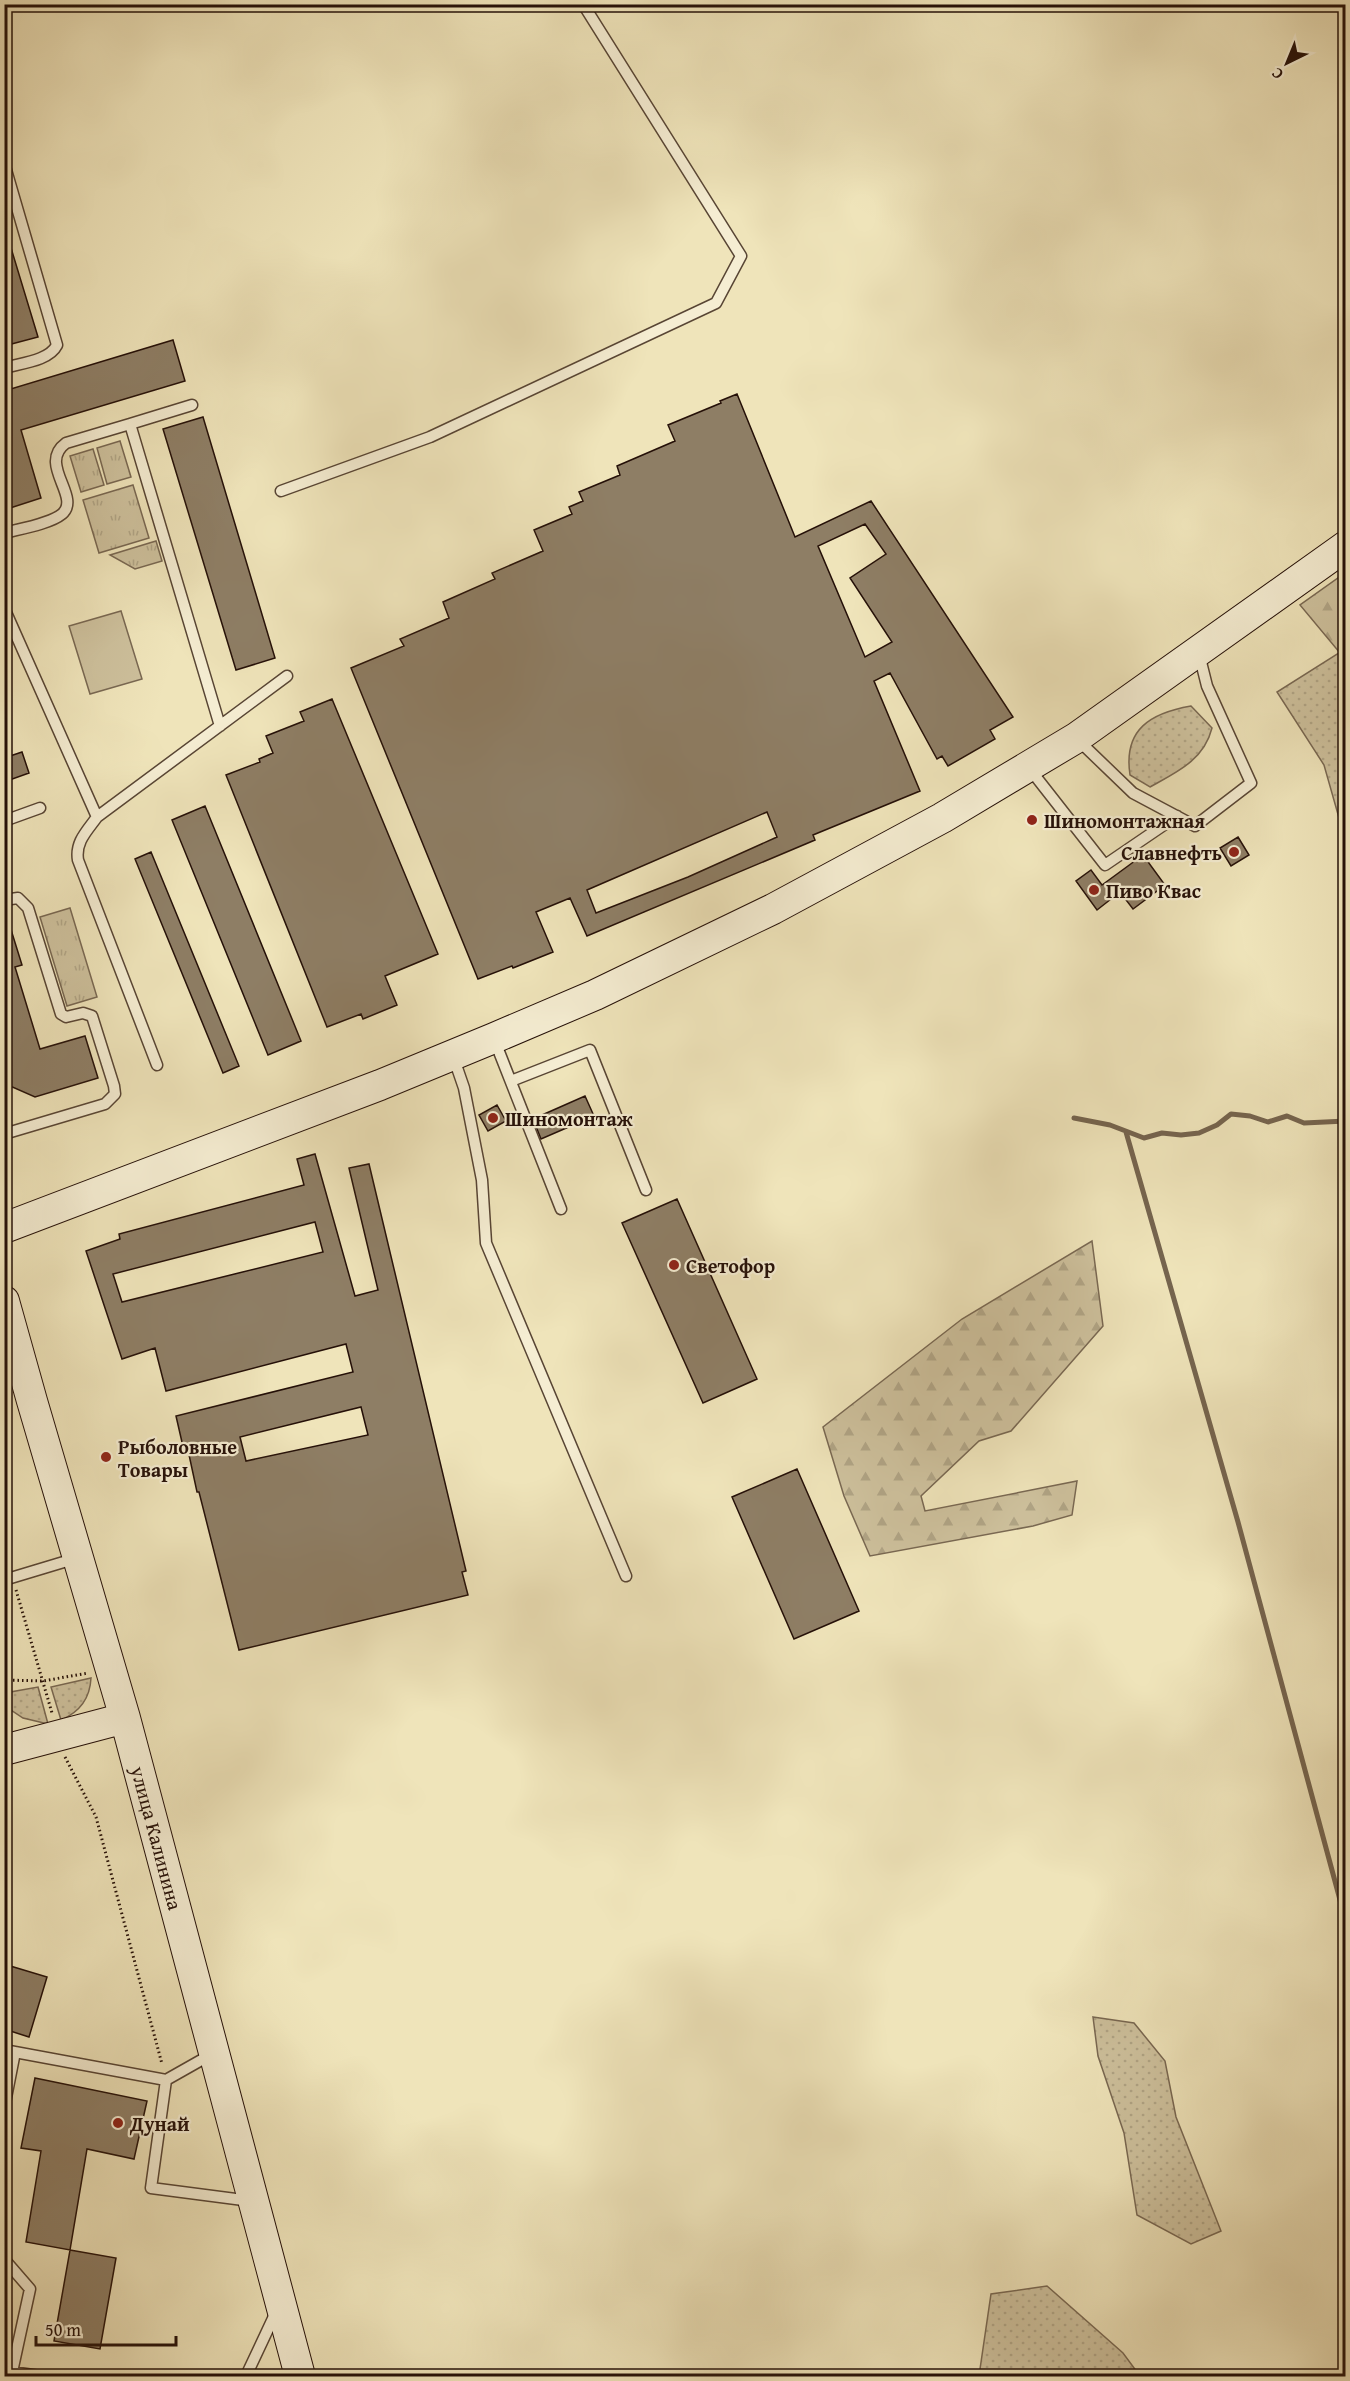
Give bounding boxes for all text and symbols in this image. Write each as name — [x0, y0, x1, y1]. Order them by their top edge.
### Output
north arrow — [1257, 33, 1317, 93]
text: С — [1265, 62, 1288, 86]
place label: Шиномонтажная — [1044, 806, 1205, 835]
marker: Шиномонтажная — [1025, 813, 1039, 827]
place label: Славнефть — [1121, 838, 1222, 867]
marker: Славнефть — [1227, 845, 1241, 859]
place label: Пиво Квас — [1106, 876, 1201, 905]
marker: Пиво Квас — [1087, 883, 1101, 897]
place label: Шиномонтаж — [505, 1104, 633, 1133]
marker: Шиномонтаж — [486, 1111, 500, 1125]
place label: Светофор — [686, 1251, 775, 1280]
marker: Светофор — [667, 1258, 681, 1272]
place label: Рыболовные Товары — [118, 1432, 237, 1484]
marker: Рыболовные Товары — [99, 1450, 113, 1464]
street label: улица Калинина — [124, 1762, 190, 1914]
place label: Дунай — [129, 2109, 190, 2138]
marker: Дунай — [111, 2116, 125, 2130]
scale bar — [36, 2309, 176, 2347]
text: 50 m — [45, 2316, 81, 2343]

